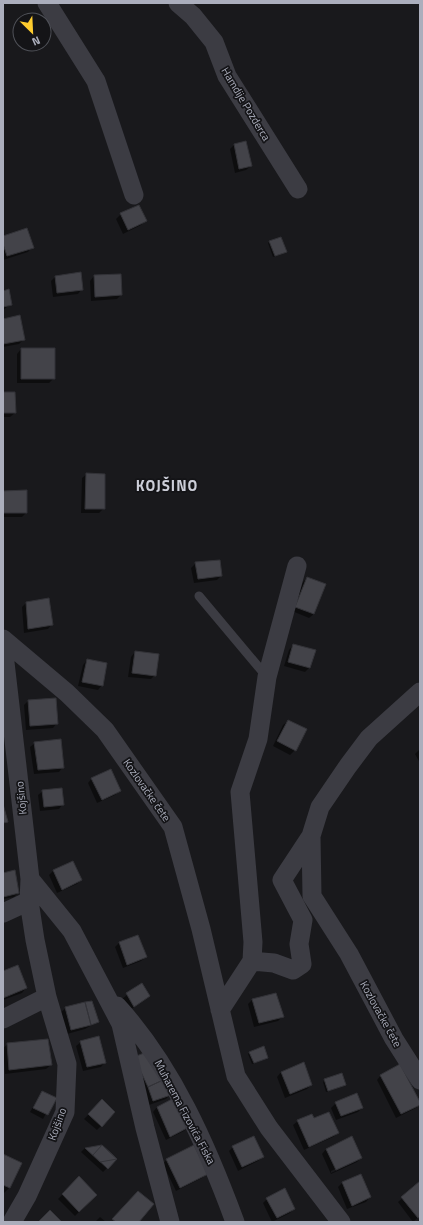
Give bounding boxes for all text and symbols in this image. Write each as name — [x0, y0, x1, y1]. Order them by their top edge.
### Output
north arrow — [12, 12, 52, 52]
text: N — [29, 32, 43, 50]
street label: Hamdije Pozderca — [218, 64, 275, 144]
district label: KOJŠINO — [136, 474, 198, 497]
street label: Kozlovačke čete — [119, 755, 175, 825]
street label: Kojšino — [11, 780, 31, 816]
street label: Kozlovačke čete — [356, 978, 406, 1050]
street label: Muharema Fizovića Fiska — [151, 1057, 220, 1167]
street label: Kojšino — [44, 1105, 70, 1143]

